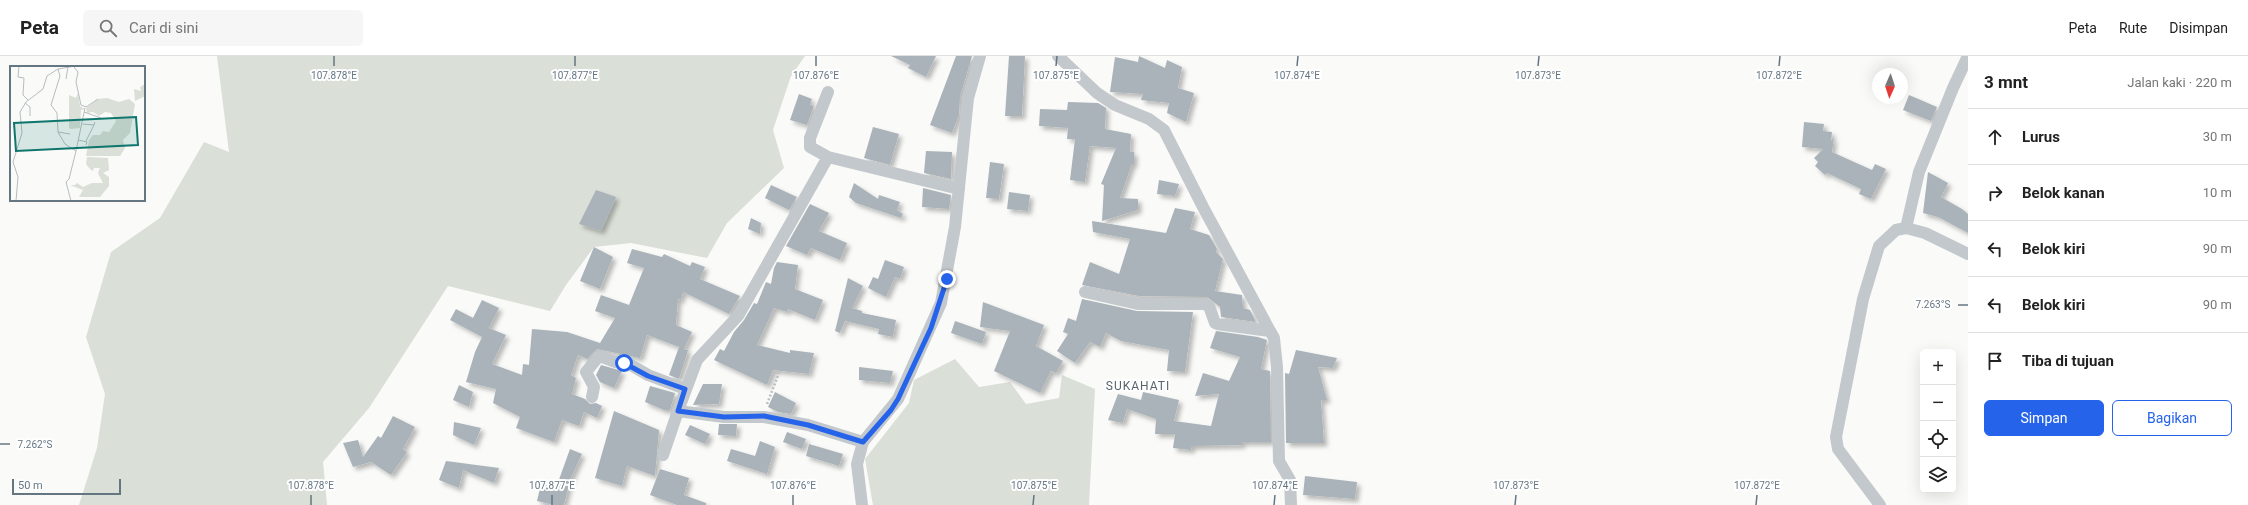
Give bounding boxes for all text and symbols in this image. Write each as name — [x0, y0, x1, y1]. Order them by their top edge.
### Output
search box — [83, 10, 363, 46]
text: Peta — [20, 16, 59, 39]
icon: search — [97, 17, 119, 39]
text: Cari di sini — [129, 19, 199, 37]
text: Peta — [2069, 20, 2097, 36]
text: Rute — [2119, 20, 2147, 36]
text: Disimpan — [2169, 20, 2228, 36]
inset map — [10, 66, 145, 201]
north arrow — [1872, 68, 1908, 104]
text: 107.878°E — [311, 70, 357, 81]
text: 107.877°E — [552, 70, 598, 81]
text: 107.876°E — [793, 70, 839, 81]
text: 107.875°E — [1033, 70, 1079, 81]
text: 107.874°E — [1274, 70, 1320, 81]
text: 107.873°E — [1515, 70, 1561, 81]
text: 107.872°E — [1756, 70, 1802, 81]
text: 3 mnt — [1984, 72, 2028, 92]
text: Jalan kaki · 220 m — [2127, 75, 2232, 90]
icon: ahead — [1984, 126, 2006, 148]
text: Lurus — [2022, 128, 2060, 146]
text: 30 m — [2203, 129, 2232, 144]
icon: right — [1984, 182, 2006, 204]
text: Belok kanan — [2022, 184, 2105, 202]
text: 10 m — [2203, 185, 2232, 200]
icon: left — [1984, 238, 2006, 260]
text: Belok kiri — [2022, 240, 2085, 258]
text: 90 m — [2203, 241, 2232, 256]
route end — [938, 270, 956, 288]
icon: left — [1984, 294, 2006, 316]
text: Belok kiri — [2022, 296, 2085, 314]
text: 90 m — [2203, 297, 2232, 312]
text: 7.263°S — [1916, 299, 1950, 310]
map controls — [1920, 349, 1956, 493]
button: + — [1920, 349, 1956, 385]
icon: arrive — [1984, 350, 2006, 372]
text: Tiba di tujuan — [2022, 352, 2114, 370]
route start — [615, 354, 633, 372]
district label: SUKAHATI — [1106, 379, 1170, 393]
button: − — [1920, 385, 1956, 421]
button: Simpan — [1984, 400, 2104, 436]
button: Bagikan — [2112, 400, 2232, 436]
button: locate — [1920, 421, 1956, 457]
text: 7.262°S — [18, 439, 52, 450]
button: layers — [1920, 457, 1956, 493]
scale bar — [12, 477, 121, 496]
text: 50 m — [18, 479, 43, 492]
text: 107.878°E — [288, 480, 334, 491]
text: 107.877°E — [529, 480, 575, 491]
text: 107.876°E — [770, 480, 816, 491]
text: 107.875°E — [1011, 480, 1057, 491]
text: 107.874°E — [1252, 480, 1298, 491]
text: 107.873°E — [1493, 480, 1539, 491]
text: 107.872°E — [1734, 480, 1780, 491]

